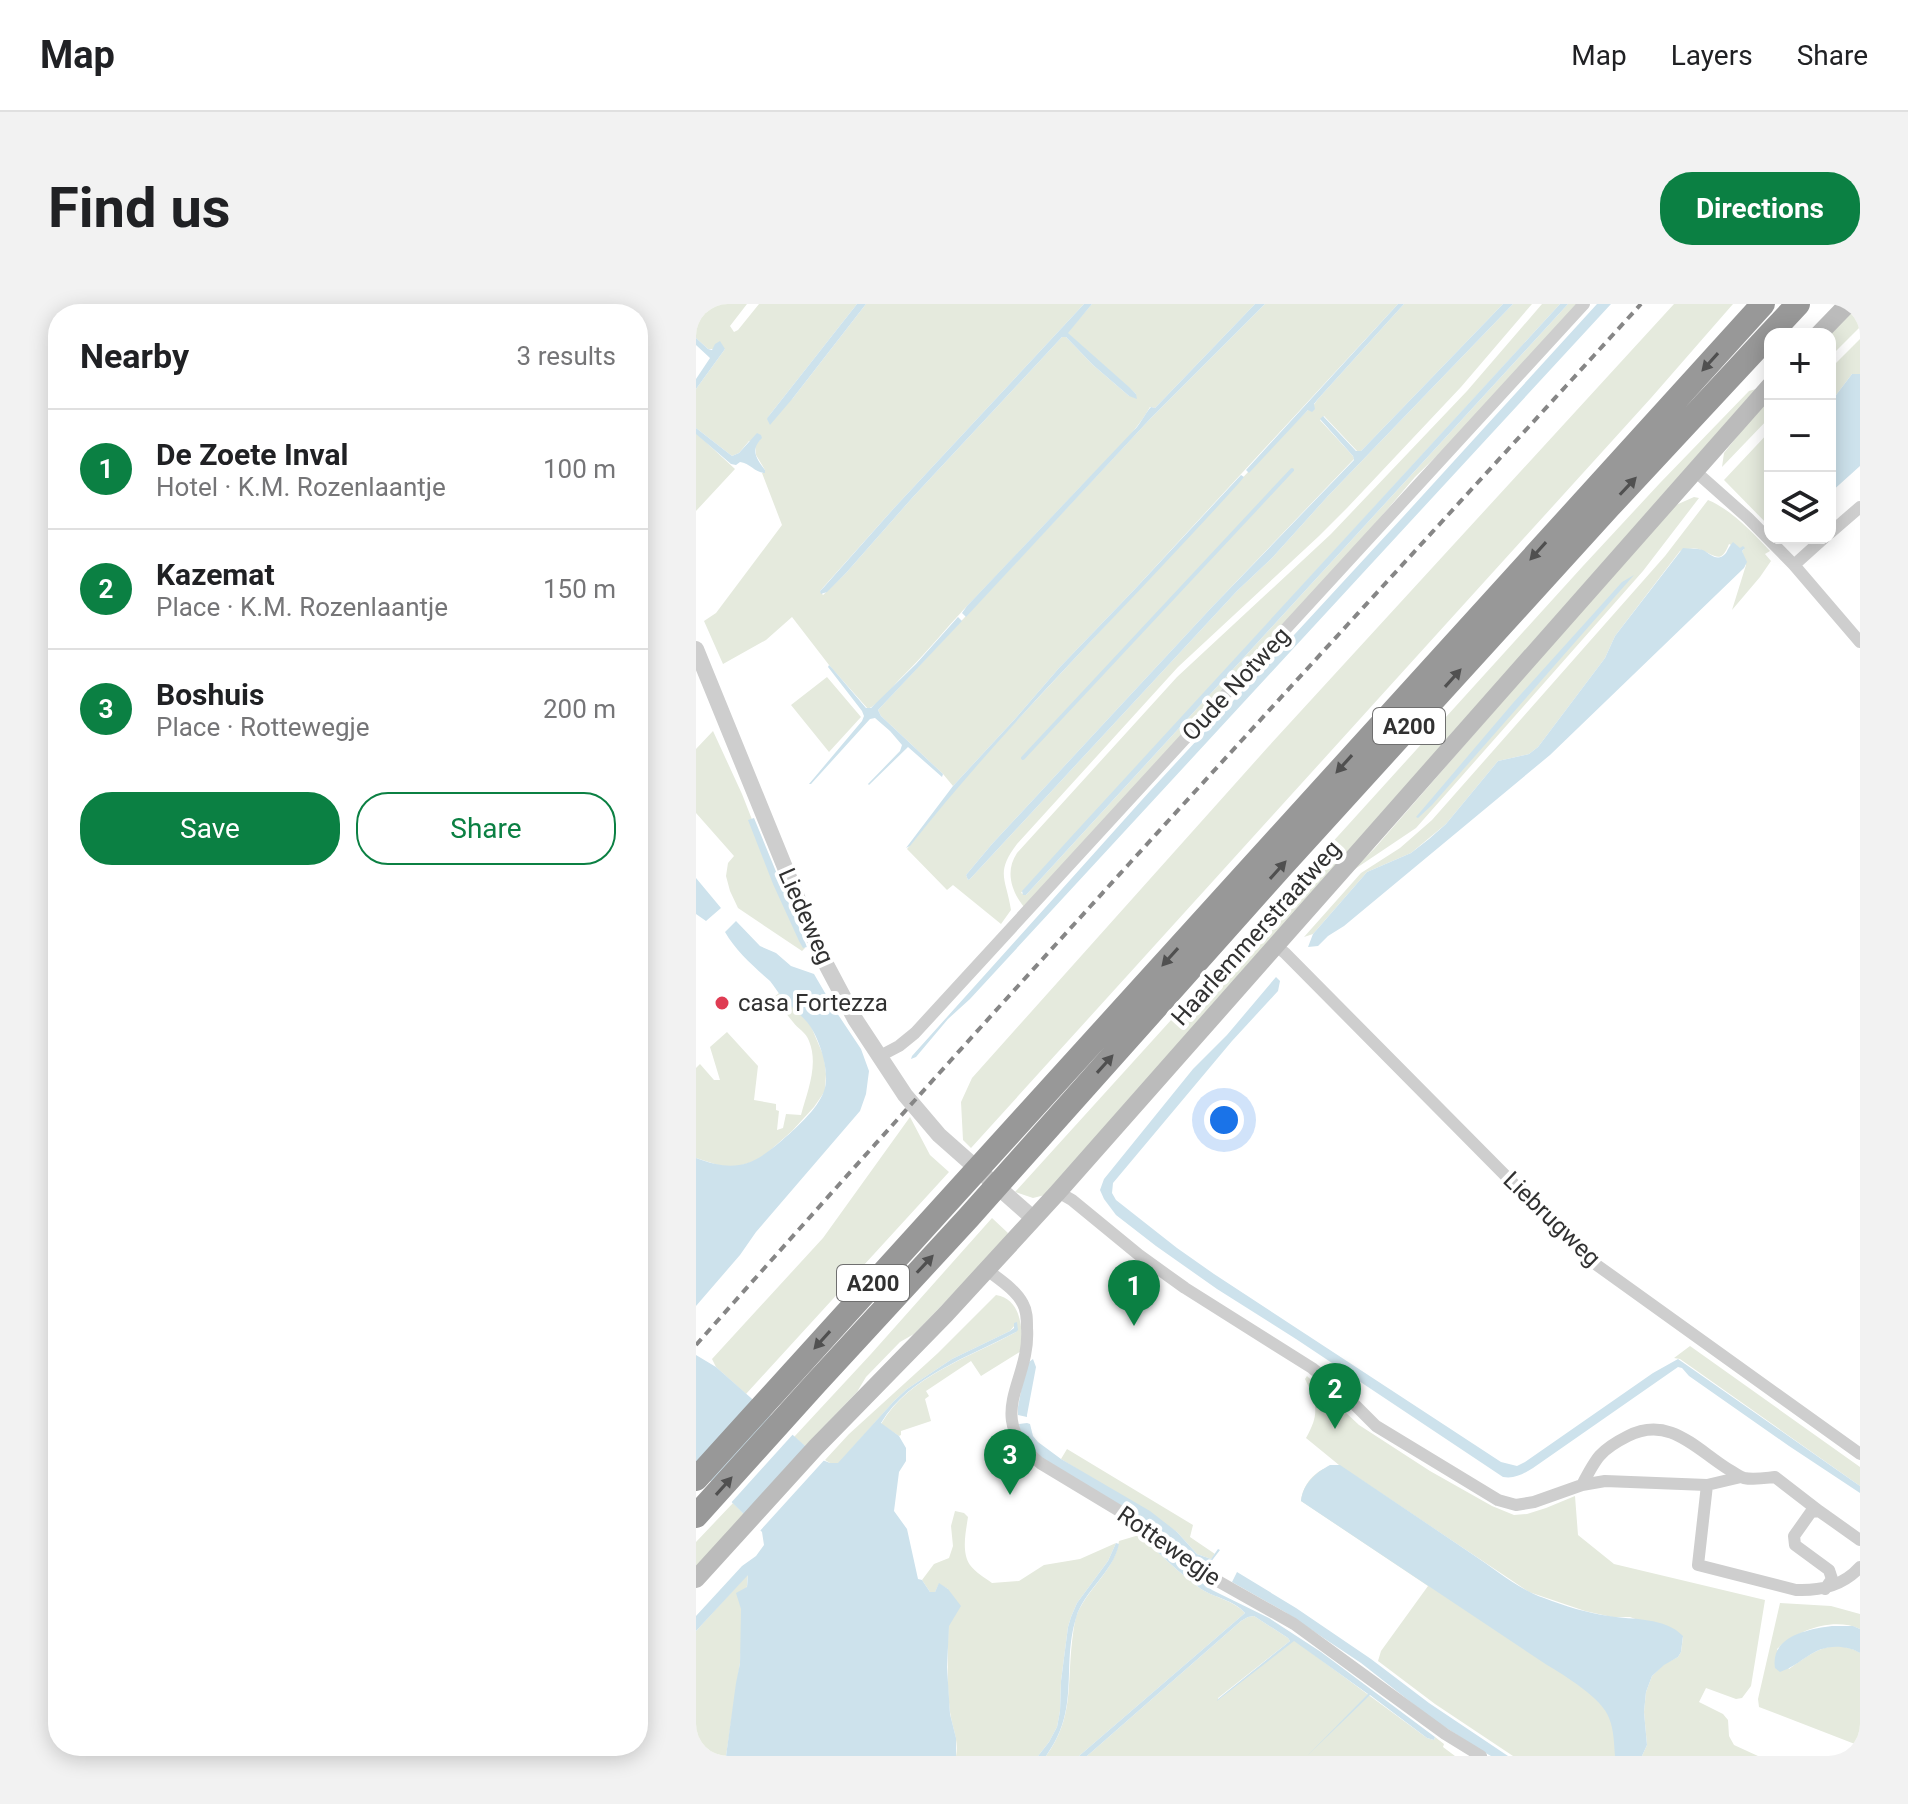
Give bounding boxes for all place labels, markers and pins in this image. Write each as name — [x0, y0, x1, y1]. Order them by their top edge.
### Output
place label: casa Fortezza — [738, 989, 888, 1017]
marker: casa Fortezza — [713, 994, 731, 1012]
pin: 1 — [1108, 1260, 1160, 1326]
pin: 2 — [1309, 1363, 1361, 1429]
pin: 3 — [984, 1429, 1036, 1495]

